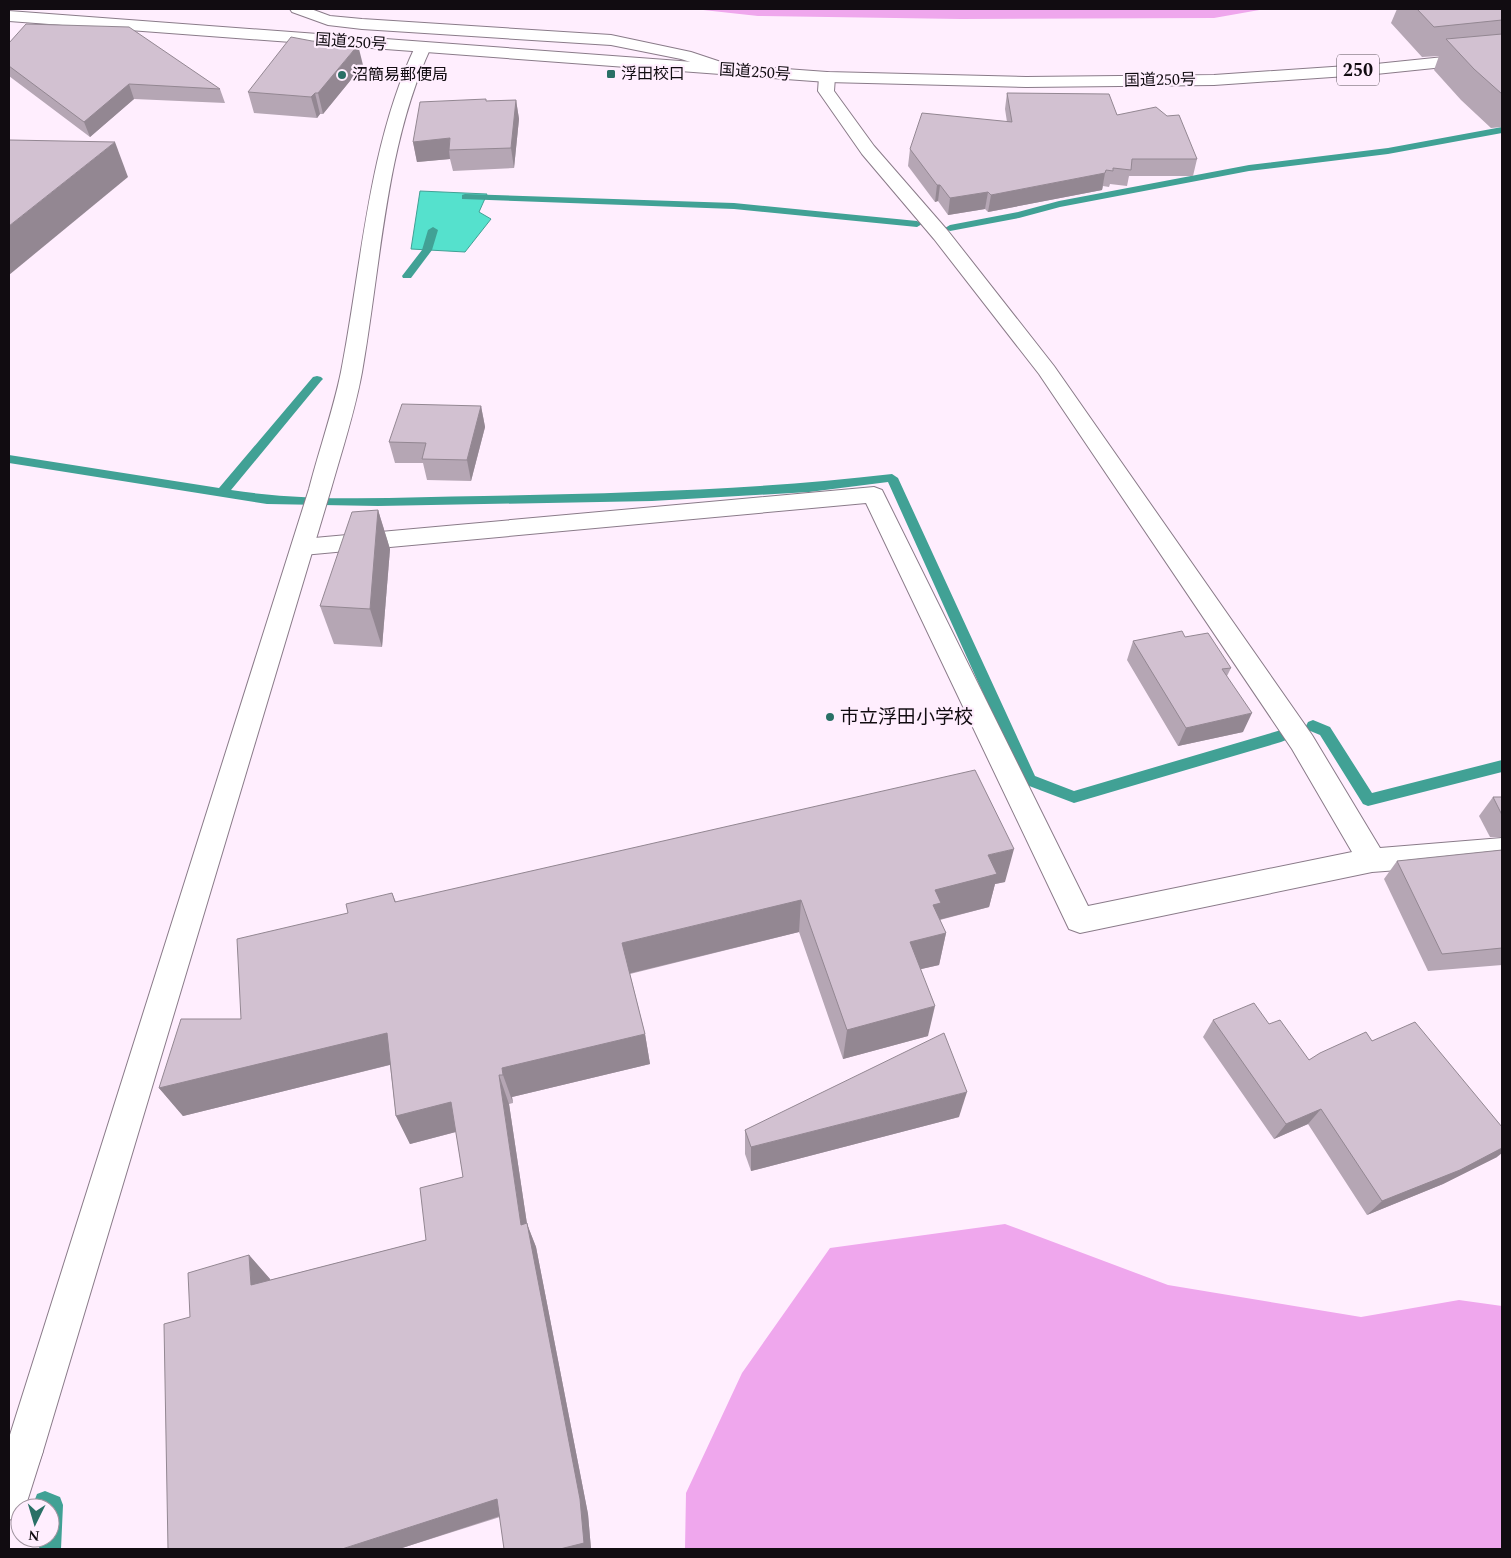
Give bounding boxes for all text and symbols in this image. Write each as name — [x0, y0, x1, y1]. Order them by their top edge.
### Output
street label: 国道250号 — [314, 28, 388, 56]
road number: 250 — [1337, 54, 1379, 86]
street label: 国道250号 — [718, 58, 792, 86]
place label: 浮田校口 — [621, 62, 685, 86]
place label: 沼簡易郵便局 — [352, 63, 448, 87]
street label: 国道250号 — [1124, 67, 1196, 93]
marker: 浮田校口 — [605, 68, 617, 80]
marker: 沼簡易郵便局 — [336, 69, 348, 81]
place label: 市立浮田小学校 — [840, 703, 973, 732]
marker: 市立浮田小学校 — [824, 711, 836, 723]
north arrow — [10, 1498, 60, 1548]
text: N — [27, 1524, 41, 1546]

